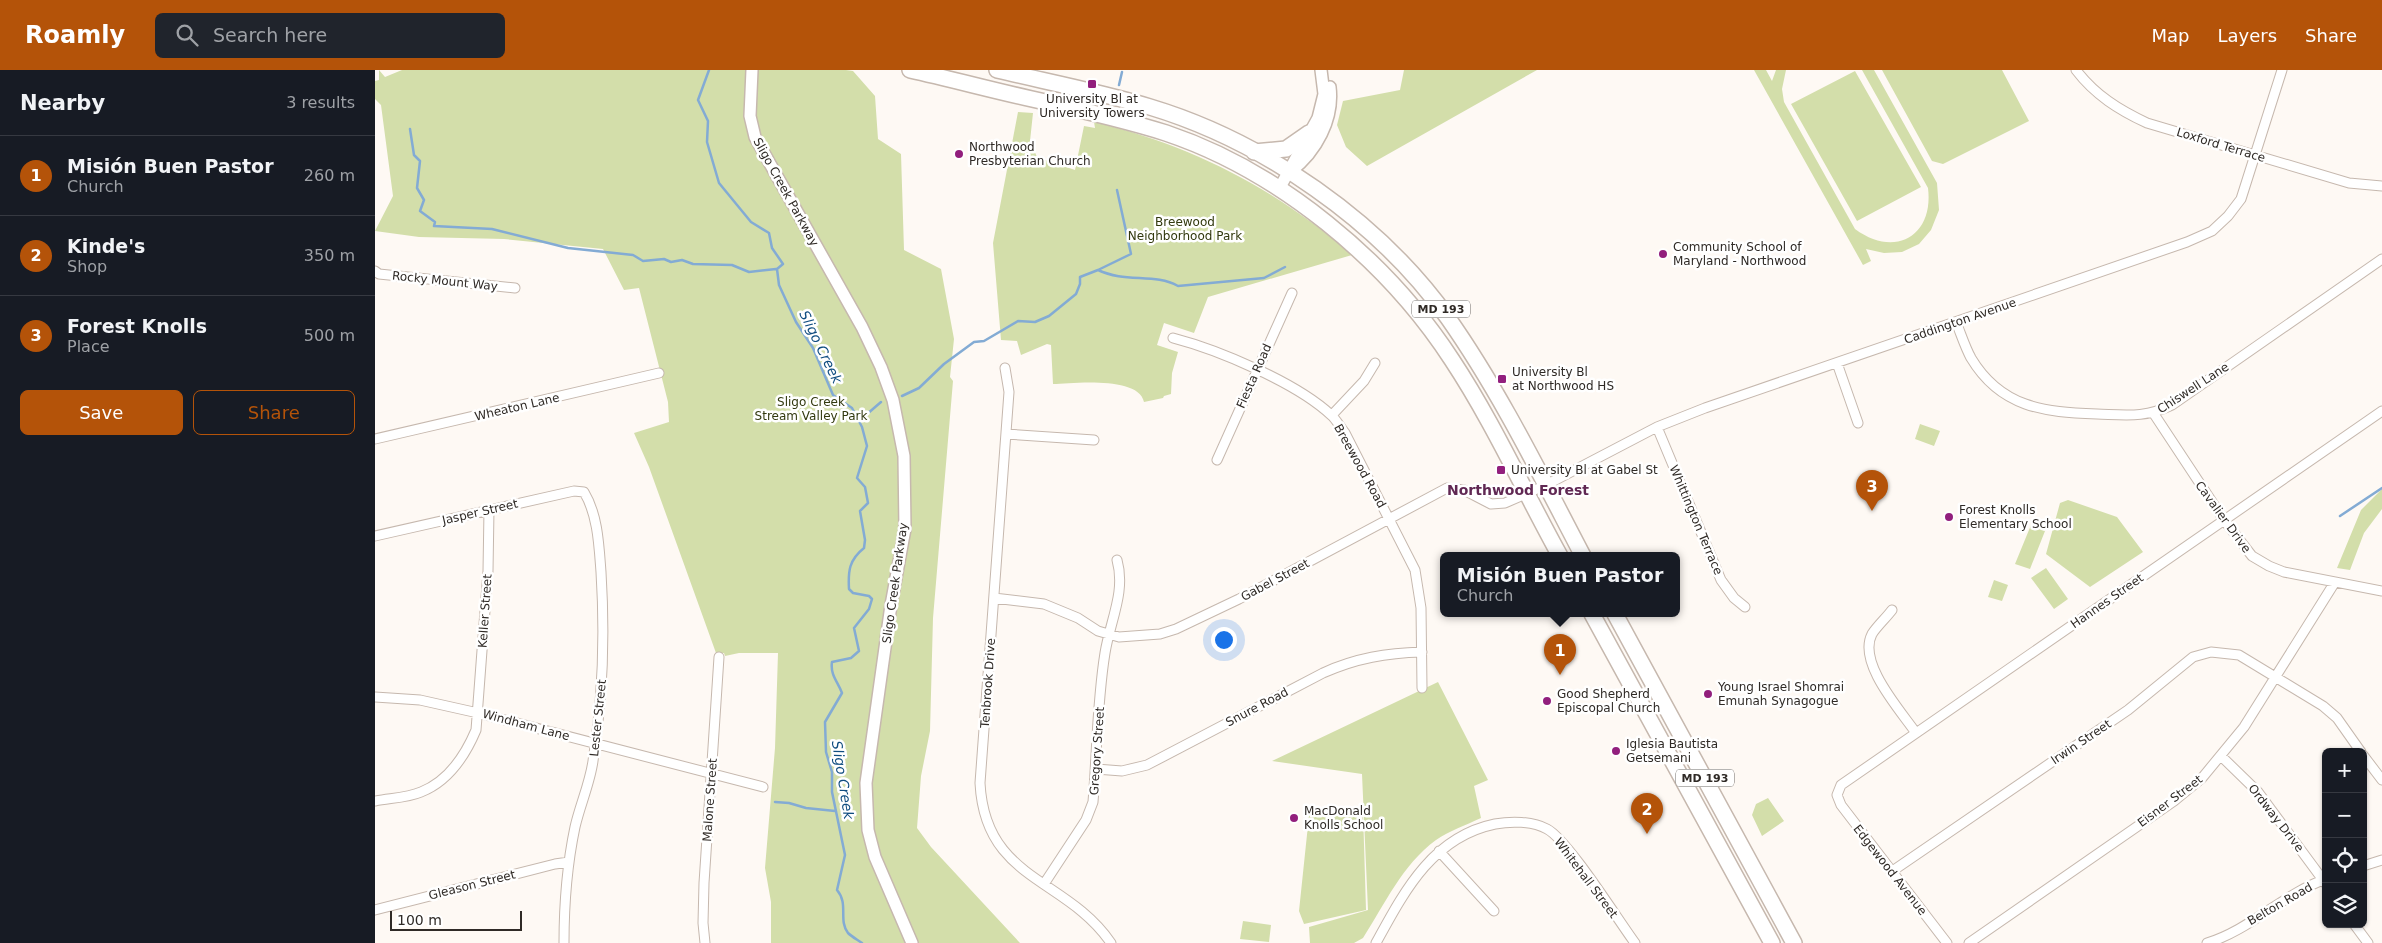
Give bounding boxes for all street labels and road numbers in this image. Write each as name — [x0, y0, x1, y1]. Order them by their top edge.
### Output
street label: Loxford Terrace — [2175, 125, 2267, 165]
street label: Sligo Creek Parkway — [750, 135, 822, 249]
street label: Rocky Mount Way — [391, 268, 499, 294]
street label: Caddington Avenue — [1902, 295, 2018, 347]
road number: MD 193 — [1412, 300, 1470, 318]
street label: Fiesta Road — [1234, 342, 1274, 410]
street label: Chiswell Lane — [2155, 360, 2231, 416]
street label: Wheaton Lane — [473, 390, 561, 424]
street label: Breewood Road — [1331, 422, 1389, 510]
street label: Whittington Terrace — [1667, 463, 1725, 577]
street label: Cavalier Drive — [2192, 479, 2254, 555]
street label: Jasper Street — [440, 496, 520, 528]
street label: Sligo Creek Parkway — [880, 522, 910, 644]
street label: Gabel Street — [1238, 556, 1312, 604]
street label: Hannes Street — [2068, 571, 2146, 631]
street label: Keller Street — [475, 573, 495, 648]
street label: Tenbrook Drive — [978, 638, 998, 729]
street label: Lester Street — [587, 678, 609, 757]
street label: Snure Road — [1223, 685, 1291, 729]
street label: Gregory Street — [1087, 706, 1107, 796]
street label: Windham Lane — [481, 707, 571, 743]
street label: Irwin Street — [2048, 717, 2114, 767]
street label: Malone Street — [700, 757, 720, 842]
road number: MD 193 — [1676, 770, 1734, 786]
street label: Eisner Street — [2135, 772, 2205, 830]
street label: Ordway Drive — [2245, 781, 2307, 855]
street label: Edgewood Avenue — [1850, 822, 1930, 918]
street label: Whitehall Street — [1551, 835, 1621, 921]
street label: Gleason Street — [427, 867, 517, 903]
street label: Belton Road — [2245, 880, 2315, 928]

